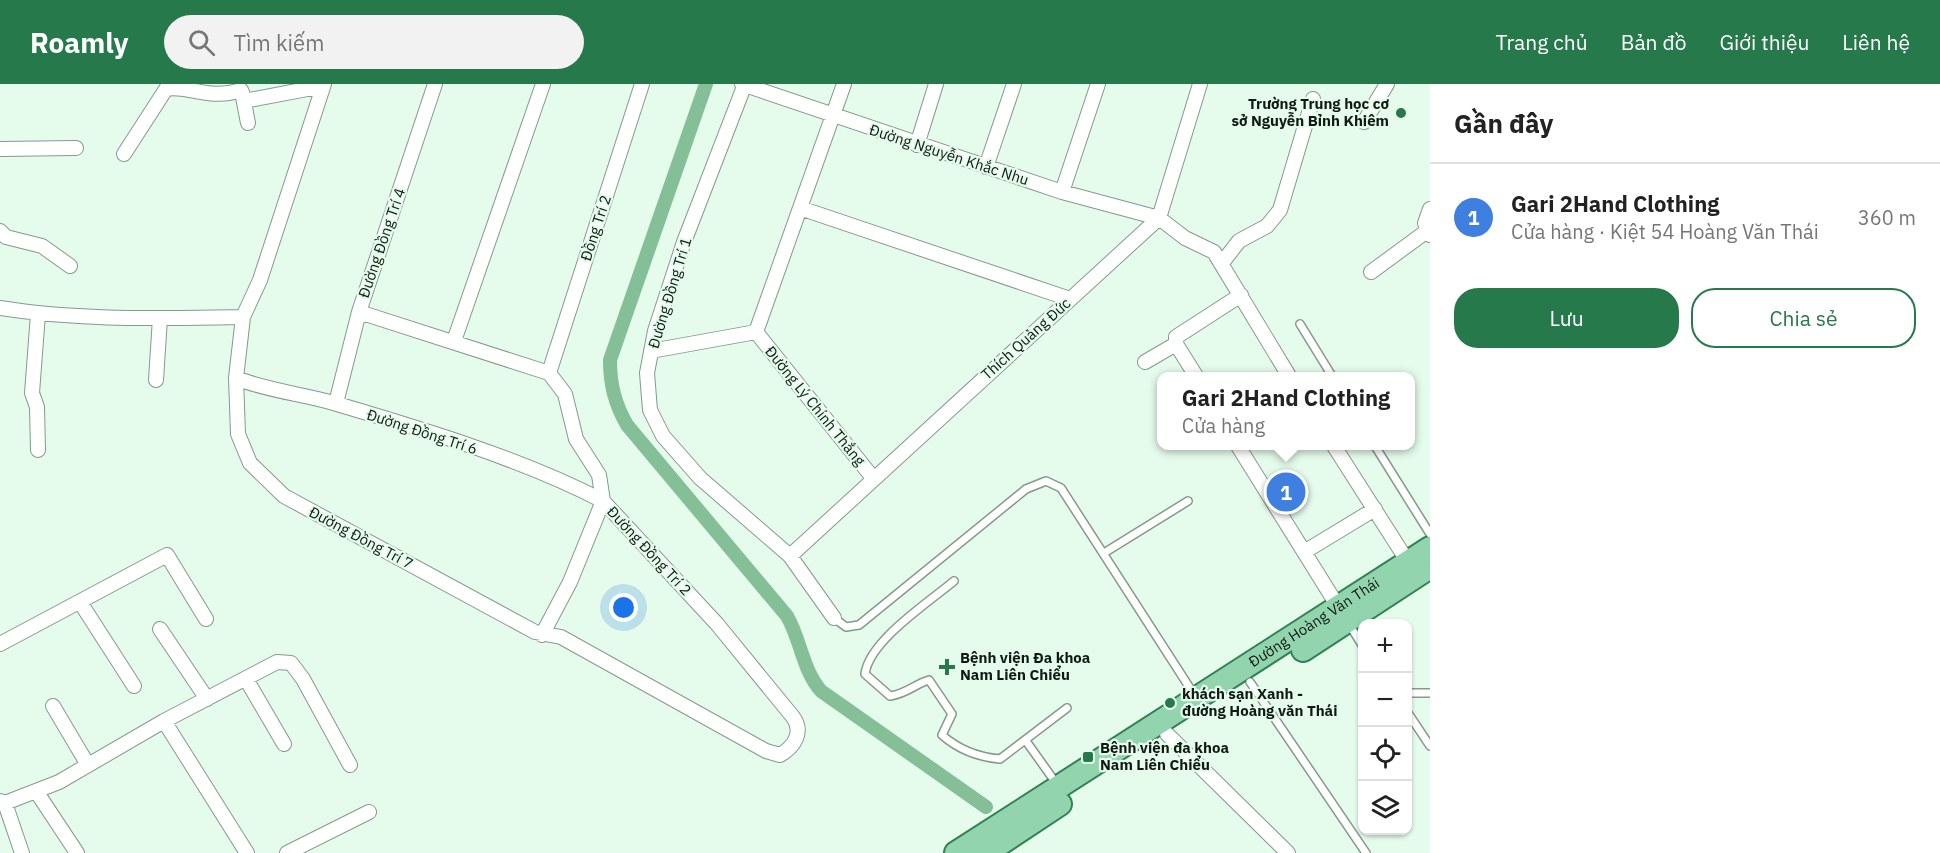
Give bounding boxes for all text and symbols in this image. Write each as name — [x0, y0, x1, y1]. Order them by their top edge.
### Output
search box — [164, 15, 584, 69]
text: Roamly — [30, 24, 128, 61]
icon: search — [185, 26, 218, 59]
text: Tìm kiếm — [233, 28, 324, 57]
text: Trang chủ — [1495, 28, 1588, 56]
text: Bản đồ — [1621, 28, 1687, 56]
text: Giới thiệu — [1720, 28, 1809, 56]
text: Liên hệ — [1842, 28, 1910, 56]
place label: Trường Trung học cơ sở Nguyễn Bỉnh Khiêm — [1231, 94, 1390, 130]
marker: Trường Trung học cơ sở Nguyễn Bỉnh Khiêm — [1394, 106, 1408, 120]
text: Gần đây — [1454, 106, 1553, 140]
street label: Đường Nguyễn Khắc Nhu — [867, 120, 1031, 189]
street label: Đường Đồng Trí 4 — [354, 185, 409, 300]
text: Gari 2Hand Clothing — [1511, 189, 1719, 218]
street label: Đồng Trí 2 — [576, 192, 615, 263]
text: 1 — [1468, 204, 1480, 231]
text: 360 m — [1858, 204, 1916, 231]
text: Cửa hàng · Kiệt 54 Hoàng Văn Thái — [1511, 218, 1819, 245]
street label: Đường Đồng Trí 1 — [644, 235, 695, 351]
button: Lưu — [1454, 288, 1679, 348]
button: Chia sẻ — [1691, 288, 1916, 348]
street label: Thích Quảng Đức — [977, 293, 1075, 384]
street label: Đường Lý Chính Thắng — [761, 342, 870, 469]
popup — [1157, 372, 1415, 450]
text: Gari 2Hand Clothing — [1182, 383, 1390, 412]
street label: Đường Đồng Trí 6 — [364, 405, 480, 458]
text: Cửa hàng — [1182, 412, 1265, 439]
pin: 1 — [1266, 470, 1306, 514]
street label: Đường Đồng Trí 7 — [306, 502, 417, 573]
street label: Đường Đồng Trí 2 — [603, 502, 696, 599]
street label: Đường Hoàng Văn Thái — [1245, 573, 1383, 671]
your location — [609, 593, 638, 622]
map controls — [1358, 619, 1412, 835]
button: + — [1358, 619, 1412, 673]
place label: Bệnh viện Đa khoa Nam Liên Chiểu — [960, 648, 1091, 684]
marker: Bệnh viện Đa khoa Nam Liên Chiểu — [938, 658, 956, 676]
button: − — [1358, 673, 1412, 727]
place label: khách sạn Xanh - đường Hoàng văn Thái — [1182, 684, 1337, 720]
marker: khách sạn Xanh - đường Hoàng văn Thái — [1163, 696, 1177, 710]
button: locate — [1358, 727, 1412, 781]
place label: Bệnh viện đa khoa Nam Liên Chiểu — [1100, 738, 1229, 774]
marker: Bệnh viện đa khoa Nam Liên Chiểu — [1081, 750, 1095, 764]
button: layers — [1358, 781, 1412, 835]

